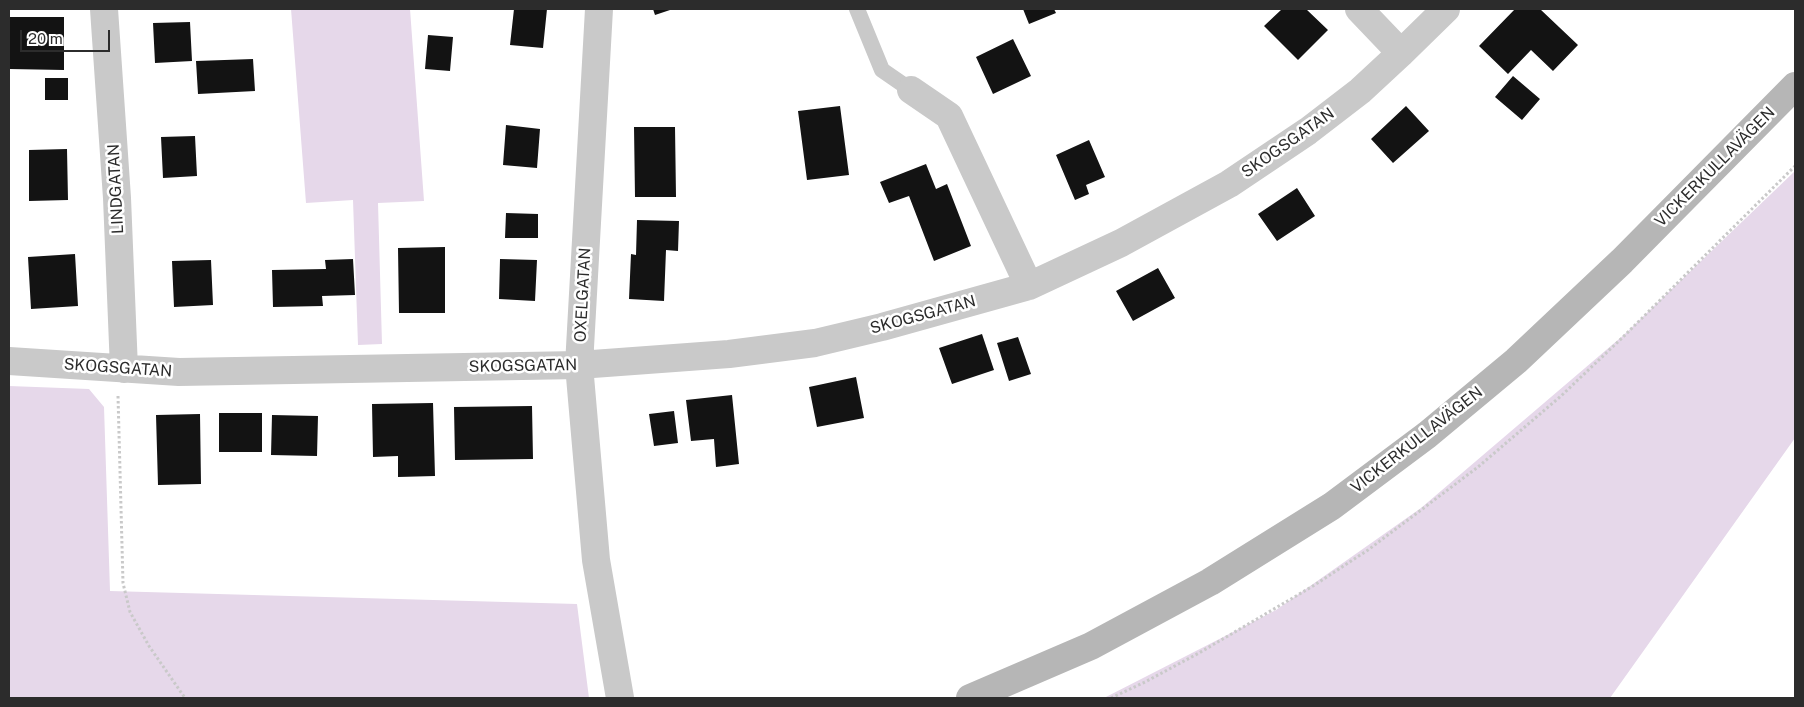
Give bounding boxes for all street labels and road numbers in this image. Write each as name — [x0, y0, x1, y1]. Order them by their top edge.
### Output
street label: VICKERKULLAVÄGEN — [1651, 103, 1779, 231]
street label: SKOGSGATAN — [1238, 104, 1338, 182]
street label: LINDGATAN — [104, 143, 128, 235]
street label: OXELGATAN — [571, 247, 595, 343]
street label: SKOGSGATAN — [868, 292, 978, 338]
street label: SKOGSGATAN — [63, 355, 173, 381]
street label: SKOGSGATAN — [468, 355, 578, 377]
street label: VICKERKULLAVÄGEN — [1347, 383, 1487, 497]

